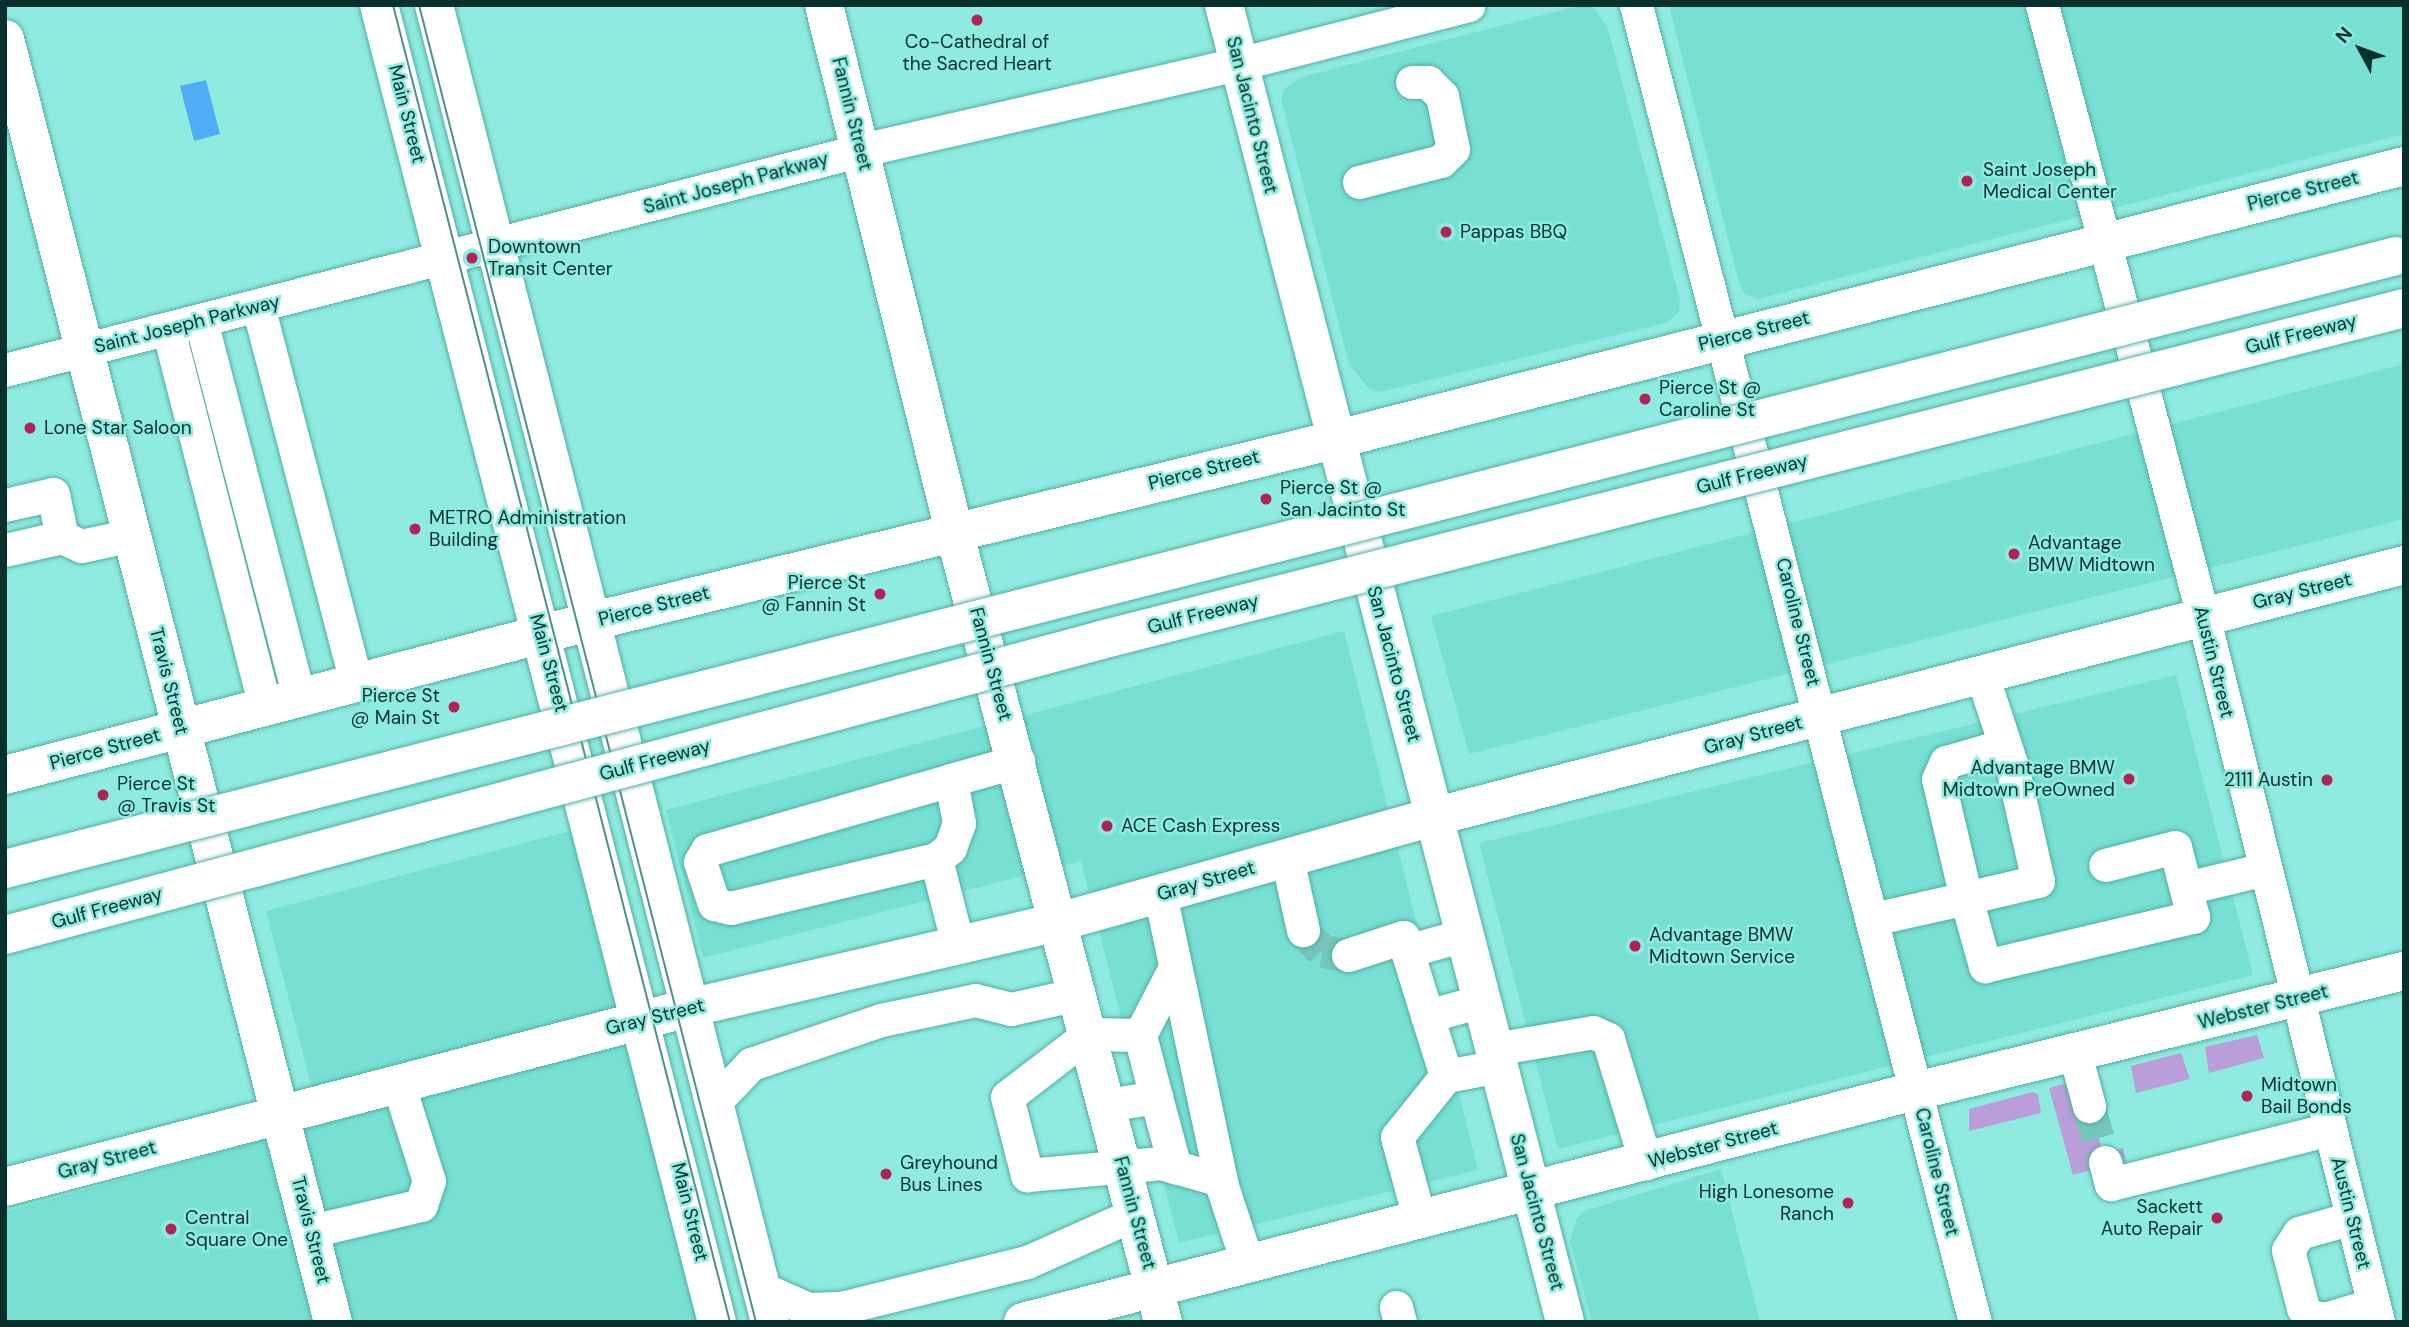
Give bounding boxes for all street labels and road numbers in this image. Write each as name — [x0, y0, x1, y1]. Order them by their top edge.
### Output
street label: San Jacinto Street — [1221, 34, 1283, 196]
street label: Fannin Street — [827, 55, 877, 173]
street label: Main Street — [384, 62, 430, 166]
street label: Saint Joseph Parkway — [641, 147, 831, 219]
street label: Pierce Street — [2245, 166, 2361, 216]
street label: Saint Joseph Parkway — [92, 290, 282, 358]
street label: Pierce Street — [1696, 306, 1812, 356]
street label: Gulf Freeway — [2243, 309, 2359, 359]
street label: Pierce Street — [1146, 445, 1262, 495]
street label: Gulf Freeway — [1694, 449, 1810, 499]
street label: Caroline Street — [1771, 556, 1825, 688]
street label: Gray Street — [2250, 568, 2354, 614]
street label: Pierce Street — [596, 581, 712, 631]
street label: San Jacinto Street — [1362, 583, 1426, 745]
street label: Gulf Freeway — [1145, 589, 1261, 639]
street label: Austin Street — [2189, 604, 2239, 720]
street label: Fannin Street — [965, 605, 1017, 723]
street label: Main Street — [525, 611, 573, 715]
street label: Travis Street — [145, 625, 193, 737]
street label: Gray Street — [1701, 711, 1805, 759]
street label: Pierce Street — [47, 723, 163, 775]
street label: Gulf Freeway — [597, 734, 713, 786]
street label: Gray Street — [1154, 856, 1258, 906]
street label: Gulf Freeway — [49, 882, 165, 934]
street label: Webster Street — [2196, 980, 2330, 1034]
street label: Gray Street — [603, 994, 707, 1040]
street label: Caroline Street — [1910, 1106, 1964, 1238]
street label: Webster Street — [1646, 1117, 1780, 1173]
street label: San Jacinto Street — [1505, 1131, 1569, 1293]
street label: Gray Street — [55, 1136, 159, 1184]
street label: Fannin Street — [1109, 1154, 1161, 1272]
street label: Austin Street — [2326, 1155, 2376, 1271]
street label: Main Street — [667, 1160, 713, 1264]
street label: Travis Street — [287, 1174, 335, 1286]

